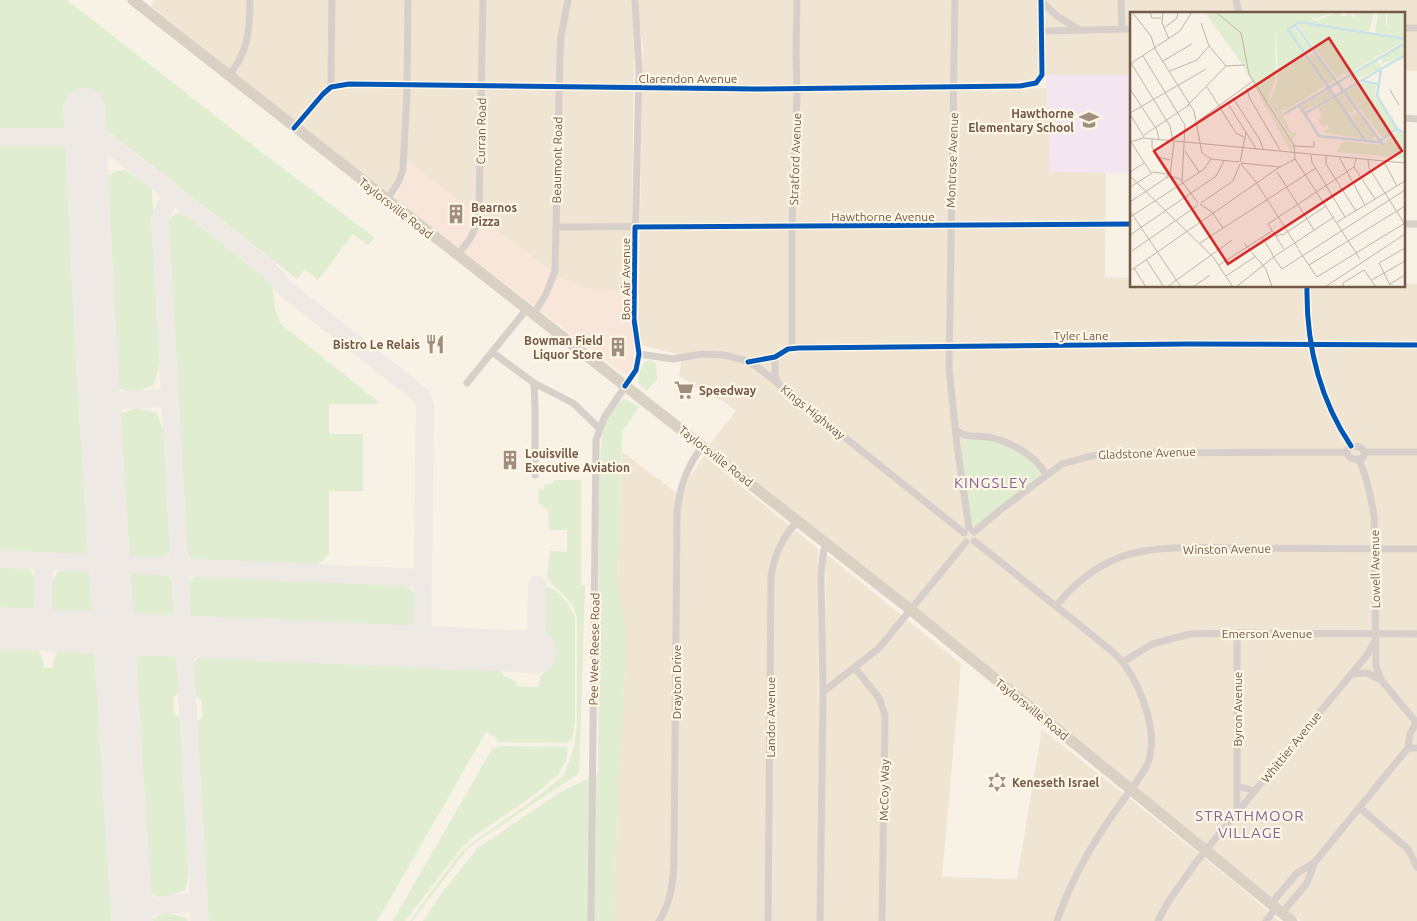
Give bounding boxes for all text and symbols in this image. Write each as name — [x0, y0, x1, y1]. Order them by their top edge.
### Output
inset map — [1130, 12, 1404, 288]
street label: Clarendon Avenue — [639, 72, 737, 85]
street label: Curran Road — [474, 98, 488, 164]
place label: Hawthorne Elementary School — [968, 107, 1074, 134]
school or university icon: Hawthorne Elementary School — [1078, 109, 1100, 131]
street label: Stratford Avenue — [787, 112, 803, 206]
street label: Montrose Avenue — [944, 112, 960, 208]
street label: Beaumont Road — [550, 117, 564, 203]
street label: Taylorsville Road — [356, 175, 436, 241]
place label: Bearnos Pizza — [471, 201, 518, 228]
building icon: Bearnos Pizza — [445, 203, 467, 225]
street label: Hawthorne Avenue — [831, 210, 935, 223]
street label: Bon Air Avenue — [619, 238, 632, 320]
street label: Tyler Lane — [1053, 329, 1109, 342]
restaurant icon: Bistro Le Relais — [424, 333, 446, 355]
place label: Bowman Field Liquor Store — [524, 334, 603, 361]
building icon: Bowman Field Liquor Store — [607, 336, 629, 358]
place label: Bistro Le Relais — [333, 338, 420, 351]
supermarket icon: Speedway — [673, 379, 695, 401]
street label: Kings Highway — [778, 382, 848, 442]
place label: Speedway — [699, 384, 757, 397]
street label: Taylorsville Road — [676, 423, 756, 489]
street label: Gladstone Avenue — [1098, 445, 1196, 461]
place label: Louisville Executive Aviation — [525, 447, 630, 474]
building icon: Louisville Executive Aviation — [499, 449, 521, 471]
district label: KINGSLEY — [954, 474, 1028, 491]
street label: Lowell Avenue — [1368, 530, 1382, 608]
street label: Winston Avenue — [1183, 542, 1271, 556]
street label: Pee Wee Reese Road — [587, 592, 601, 706]
street label: Emerson Avenue — [1222, 627, 1312, 640]
street label: Drayton Drive — [670, 645, 683, 719]
street label: Byron Avenue — [1231, 672, 1244, 746]
street label: Taylorsville Road — [993, 676, 1071, 742]
street label: Landor Avenue — [764, 677, 777, 757]
street label: Whittier Avenue — [1258, 709, 1324, 785]
street label: McCoy Way — [877, 759, 891, 821]
synagogue icon: Keneseth Israel — [986, 771, 1008, 793]
place label: Keneseth Israel — [1012, 776, 1100, 789]
district label: STRATHMOOR VILLAGE — [1195, 807, 1305, 841]

